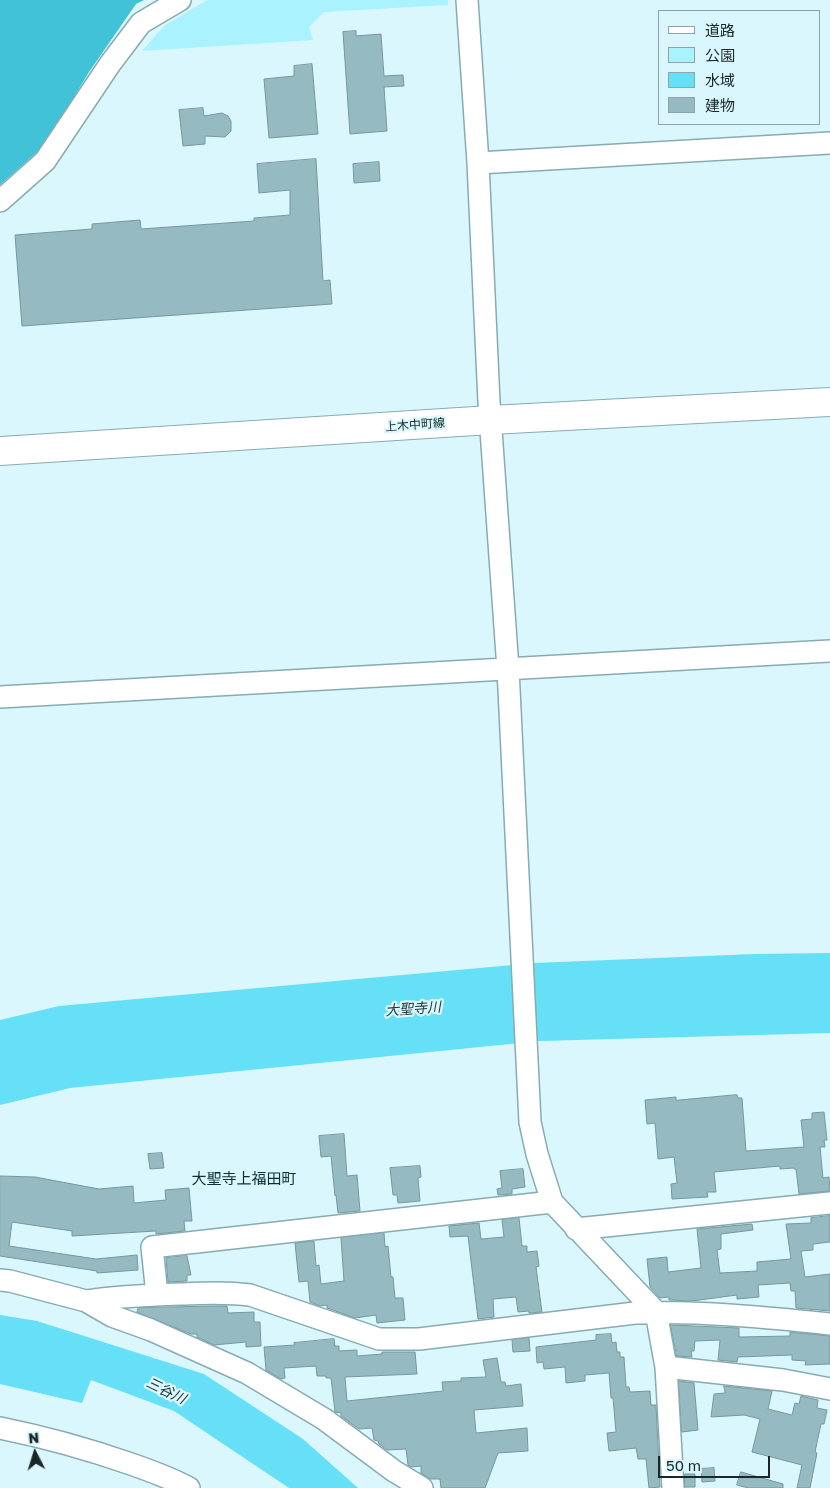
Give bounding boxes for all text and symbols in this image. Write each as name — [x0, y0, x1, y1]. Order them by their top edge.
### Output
legend — [658, 10, 820, 125]
text: 道路 — [705, 21, 735, 39]
text: 公園 — [705, 46, 735, 64]
text: 水域 — [705, 71, 735, 89]
text: 建物 — [705, 96, 735, 114]
street label: 上木中町線 — [385, 416, 445, 434]
water label: 大聖寺川 — [384, 999, 442, 1019]
district label: 大聖寺上福田町 — [192, 1170, 296, 1188]
water label: 三谷川 — [143, 1374, 189, 1408]
north arrow — [10, 1428, 60, 1478]
text: N — [28, 1429, 40, 1446]
scale bar — [660, 1446, 772, 1478]
text: 50 m — [666, 1456, 701, 1474]

